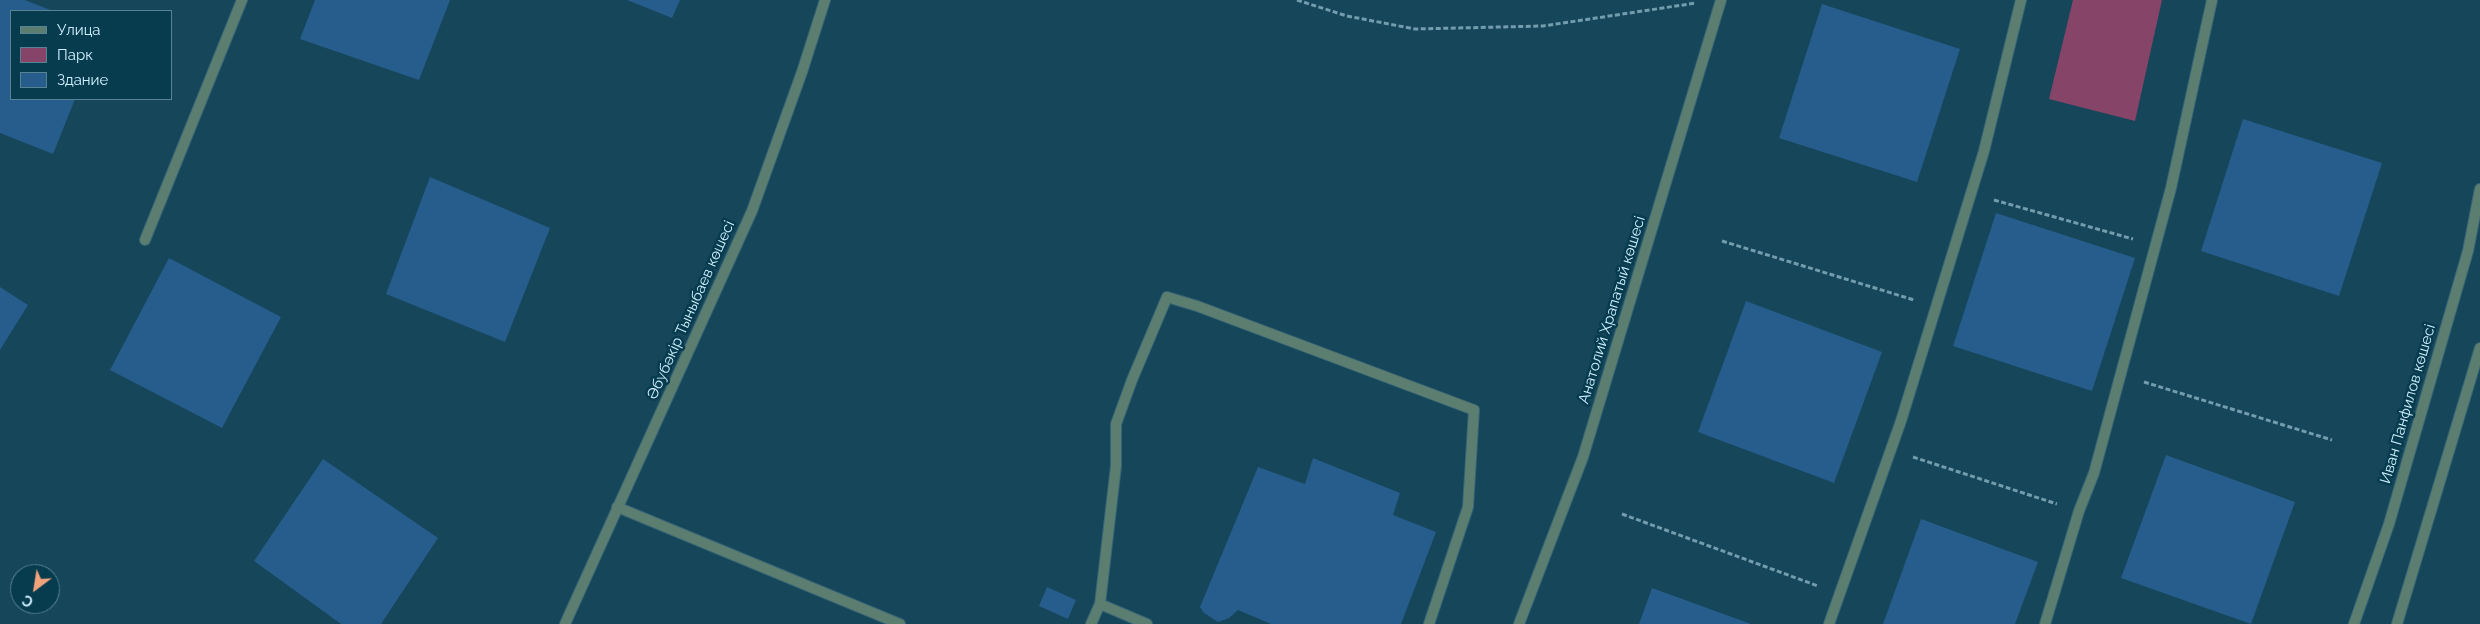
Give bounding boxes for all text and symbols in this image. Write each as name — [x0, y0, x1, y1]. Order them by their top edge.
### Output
legend — [10, 10, 172, 100]
text: Улица — [57, 21, 101, 39]
text: Парк — [57, 46, 93, 64]
text: Здание — [57, 71, 108, 89]
street label: Анатолий Храпатый көшесі — [1575, 214, 1649, 406]
street label: Әбубәкір Тыныбаев көшесі — [643, 218, 739, 402]
street label: Иван Панфилов көшесі — [2377, 322, 2439, 486]
north arrow — [10, 564, 60, 614]
text: С — [20, 592, 36, 610]

